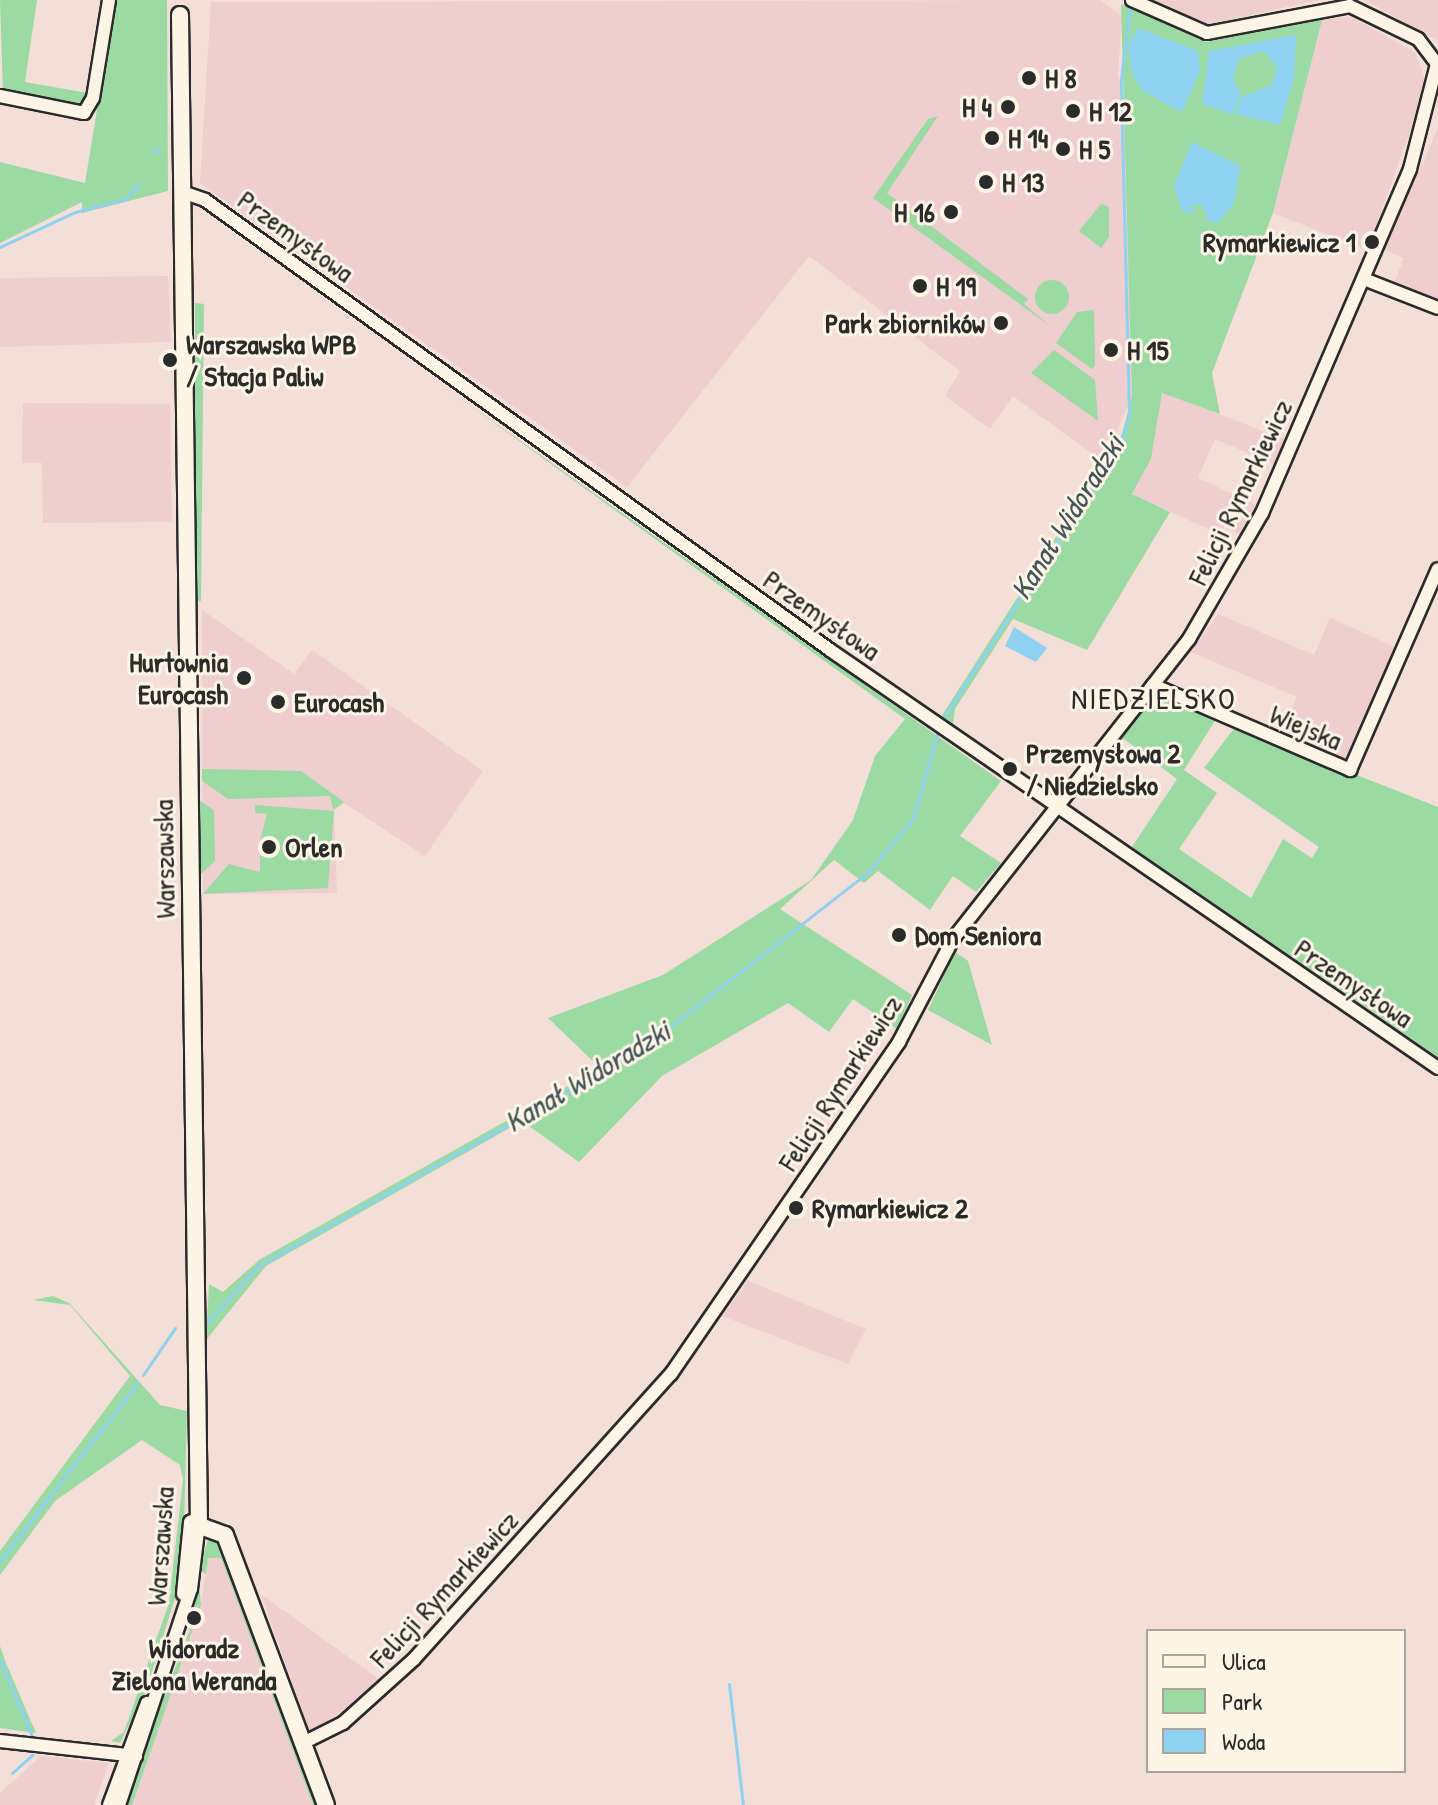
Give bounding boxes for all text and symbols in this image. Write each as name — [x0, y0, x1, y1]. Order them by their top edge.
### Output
place label: H 8 — [1045, 61, 1077, 95]
marker: H 8 — [1020, 69, 1038, 87]
place label: H 4 — [962, 90, 992, 124]
place label: H 12 — [1089, 94, 1132, 128]
marker: H 4 — [999, 98, 1017, 116]
marker: H 12 — [1064, 102, 1082, 120]
place label: H 14 — [1008, 121, 1048, 155]
marker: H 14 — [983, 129, 1001, 147]
place label: H 5 — [1079, 132, 1110, 166]
marker: H 5 — [1054, 140, 1072, 158]
place label: H 13 — [1002, 165, 1044, 199]
marker: H 13 — [977, 173, 995, 191]
street label: Przemysłowa — [232, 183, 360, 289]
place label: H 16 — [894, 195, 935, 229]
marker: H 16 — [942, 203, 960, 221]
place label: Rymarkiewicz 1 — [1203, 225, 1356, 259]
marker: Rymarkiewicz 1 — [1363, 233, 1381, 251]
place label: H 19 — [936, 269, 976, 303]
marker: H 19 — [911, 277, 929, 295]
place label: Park zbiorników — [825, 306, 985, 340]
marker: Park zbiorników — [992, 314, 1010, 332]
place label: Warszawska WPB / Stacja Paliw — [186, 327, 356, 393]
place label: H 15 — [1127, 333, 1169, 367]
marker: H 15 — [1102, 341, 1120, 359]
marker: Warszawska WPB / Stacja Paliw — [161, 351, 179, 369]
street label: Felicji Rymarkiewicz — [1181, 394, 1299, 590]
water label: Kanał Widoradzki — [1002, 428, 1132, 606]
street label: Przemysłowa — [757, 563, 887, 667]
place label: Hurtownia Eurocash — [129, 645, 228, 711]
marker: Hurtownia Eurocash — [235, 669, 253, 687]
district label: NIEDZIELSKO — [1071, 680, 1237, 716]
place label: Eurocash — [294, 685, 384, 719]
marker: Eurocash — [269, 693, 287, 711]
street label: Wiejska — [1265, 697, 1347, 757]
place label: Przemysłowa 2 / Niedzielsko — [1026, 736, 1180, 802]
marker: Przemysłowa 2 / Niedzielsko — [1001, 760, 1019, 778]
street label: Warszawska — [146, 799, 182, 919]
place label: Orlen — [285, 830, 343, 864]
marker: Orlen — [260, 838, 278, 856]
place label: Dom Seniora — [915, 918, 1041, 952]
marker: Dom Seniora — [890, 926, 908, 944]
street label: Przemysłowa — [1289, 931, 1419, 1035]
street label: Felicji Rymarkiewicz — [771, 989, 909, 1177]
water label: Kanał Widoradzki — [498, 1012, 676, 1140]
place label: Rymarkiewicz 2 — [812, 1191, 968, 1225]
marker: Rymarkiewicz 2 — [787, 1199, 805, 1217]
street label: Warszawska — [139, 1485, 181, 1607]
street label: Felicji Rymarkiewicz — [363, 1504, 525, 1674]
marker: Widoradz Zielona Weranda — [185, 1609, 203, 1627]
legend — [1146, 1629, 1406, 1773]
place label: Widoradz Zielona Weranda — [111, 1631, 277, 1697]
text: Ulica — [1222, 1645, 1266, 1677]
text: Park — [1222, 1685, 1262, 1717]
text: Woda — [1222, 1725, 1265, 1757]

